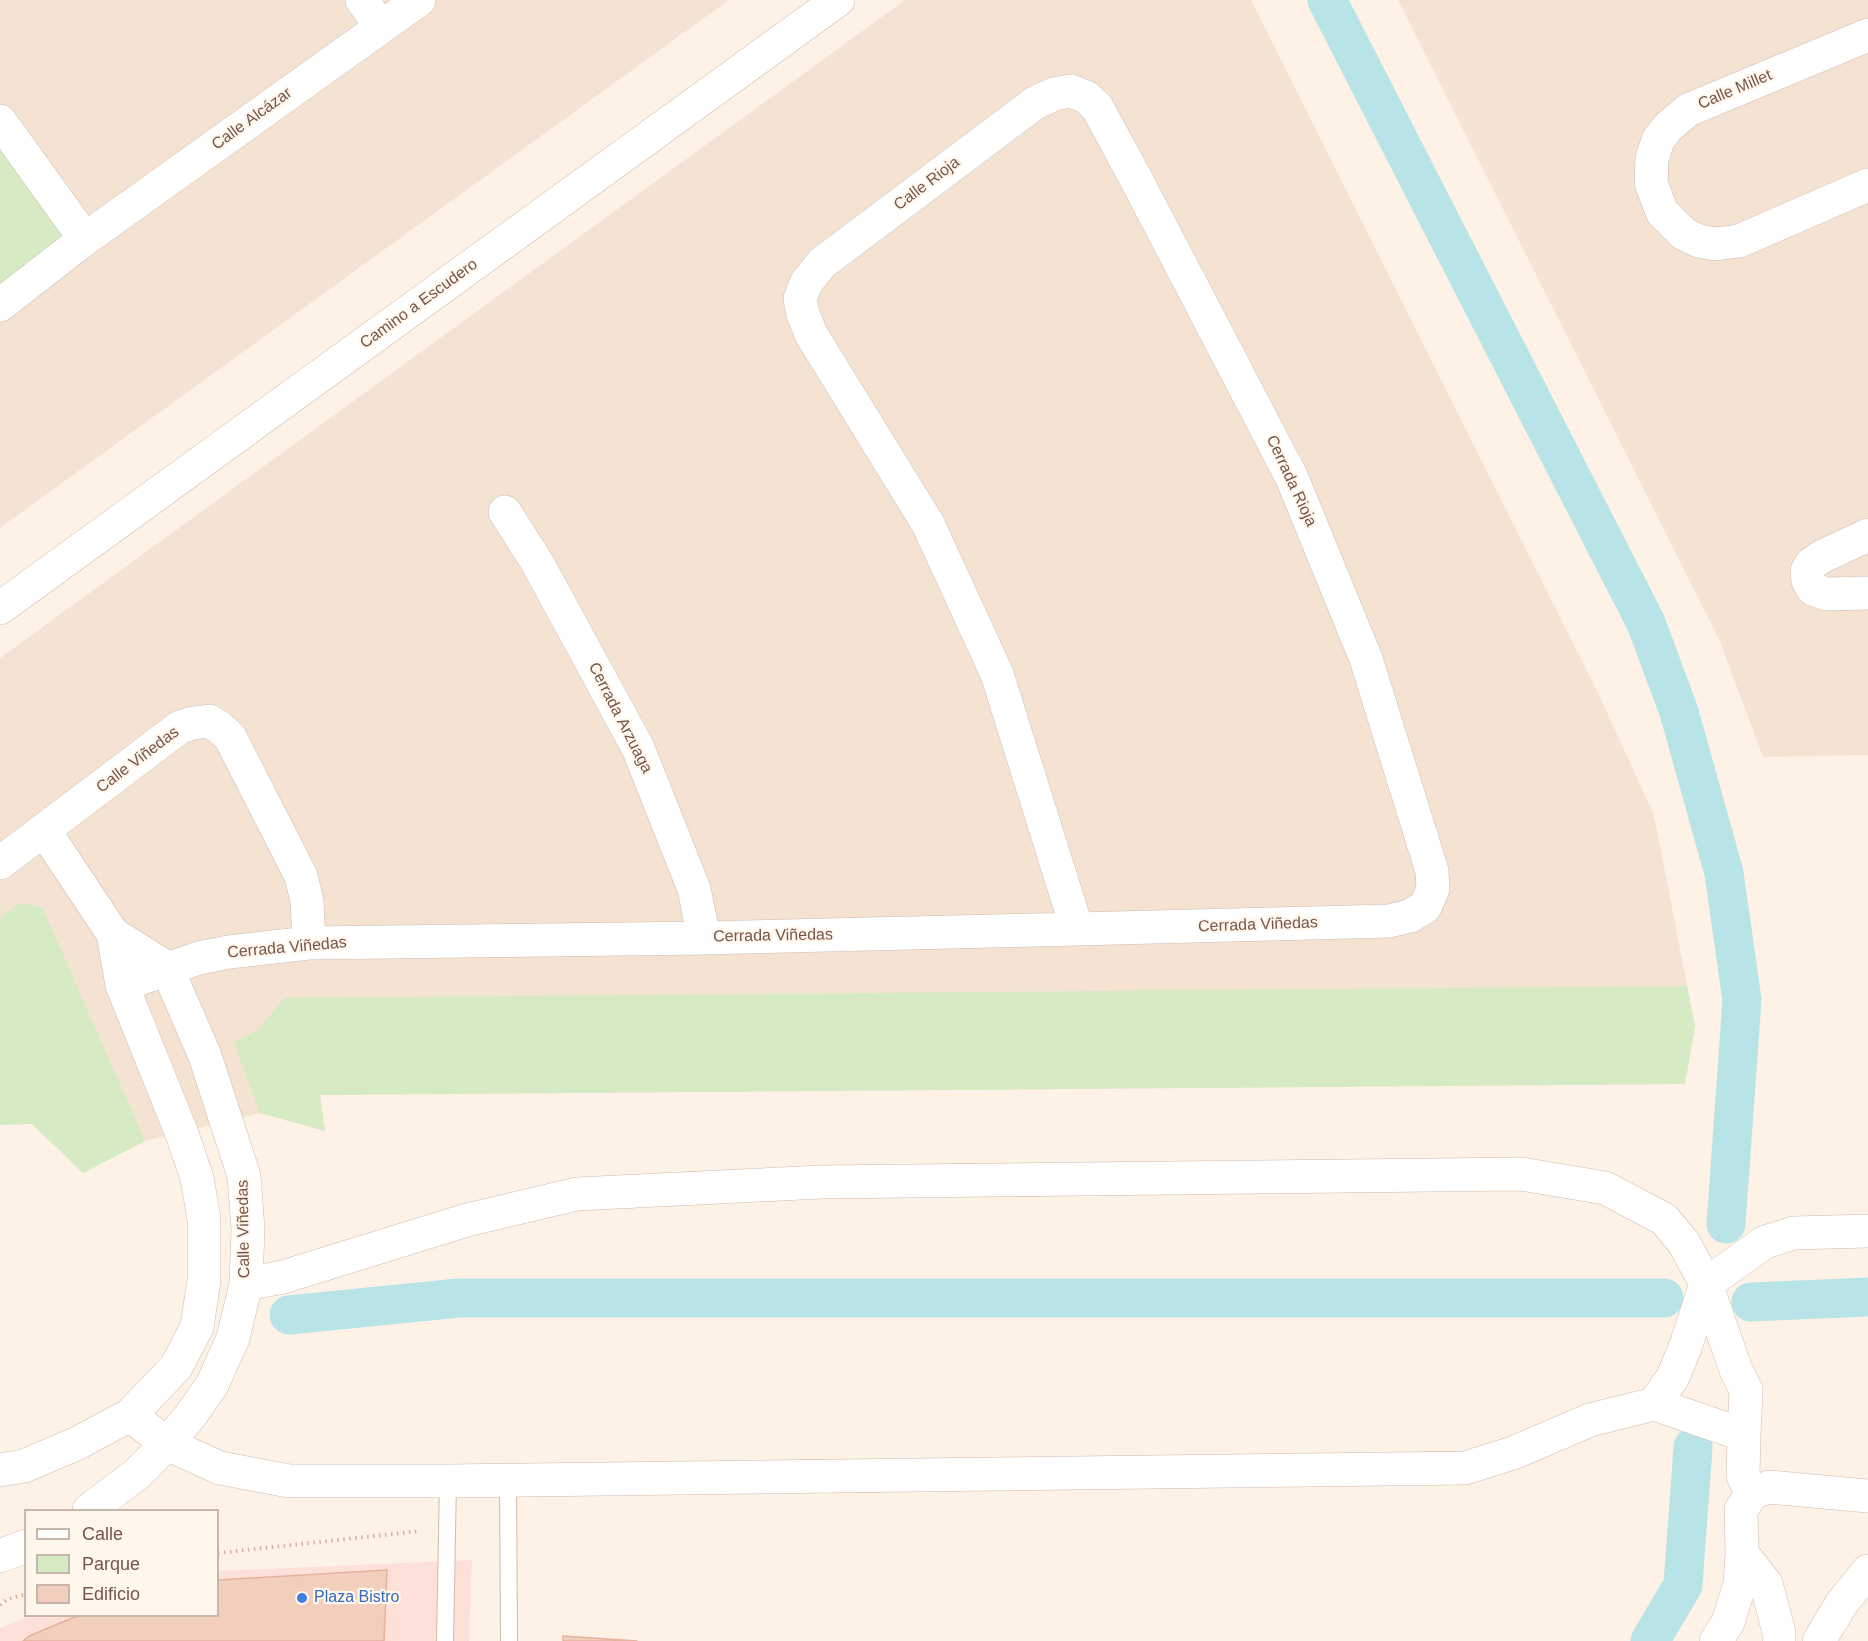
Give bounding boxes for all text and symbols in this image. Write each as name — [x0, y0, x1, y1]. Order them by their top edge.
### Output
street label: Calle Millet — [1695, 66, 1775, 114]
street label: Calle Alcázar — [208, 84, 296, 154]
street label: Calle Rioja — [890, 153, 964, 215]
street label: Camino a Escudero — [357, 255, 481, 353]
street label: Cerrada Rioja — [1261, 432, 1321, 530]
street label: Cerrada Arzuaga — [584, 659, 656, 777]
street label: Calle Viñedas — [93, 723, 183, 797]
street label: Cerrada Viñedas — [1198, 913, 1318, 937]
street label: Cerrada Viñedas — [713, 925, 833, 947]
street label: Cerrada Viñedas — [227, 933, 347, 963]
street label: Calle Viñedas — [234, 1180, 254, 1278]
legend — [24, 1509, 219, 1617]
text: Calle — [82, 1524, 123, 1544]
text: Parque — [82, 1554, 140, 1574]
text: Edificio — [82, 1584, 140, 1604]
place label: Plaza Bistro — [314, 1588, 399, 1608]
marker: Plaza Bistro — [295, 1591, 309, 1605]

